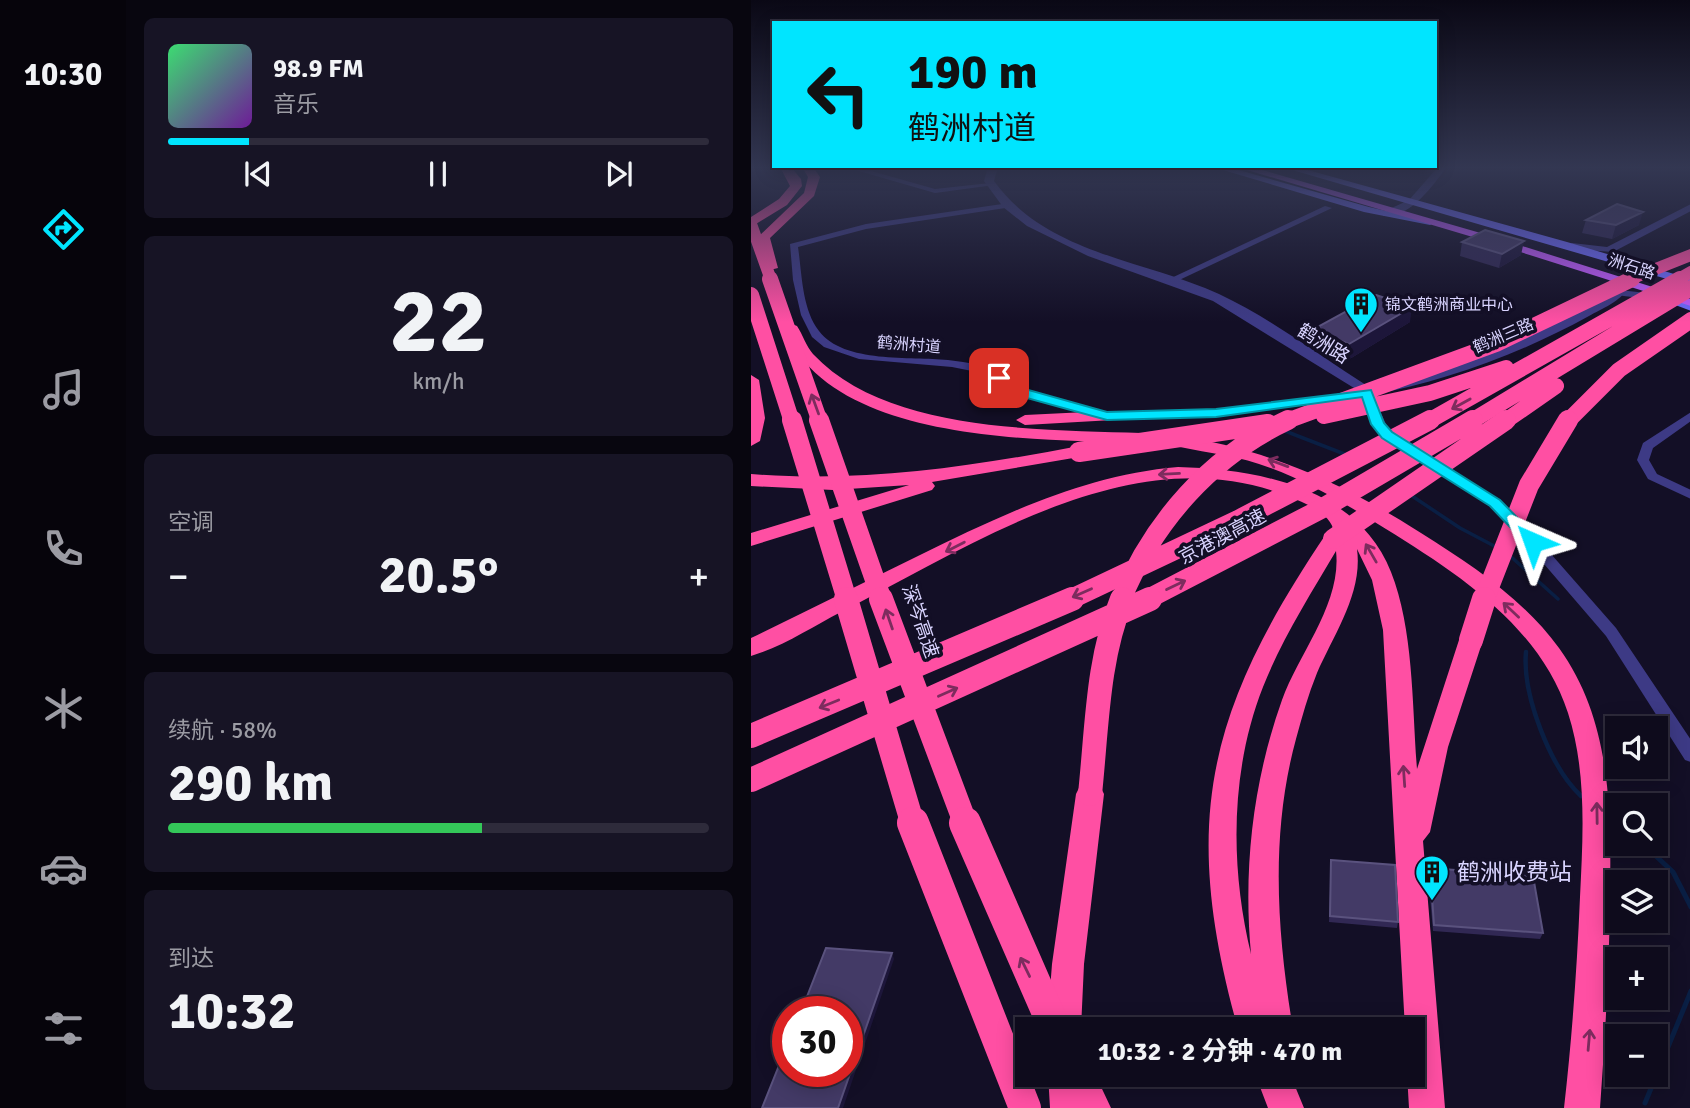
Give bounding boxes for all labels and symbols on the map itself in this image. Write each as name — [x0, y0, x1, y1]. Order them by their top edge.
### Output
street label: 洲石路 — [1606, 250, 1658, 284]
building icon: 锦文鹤洲商业中心 — [1342, 285, 1380, 334]
place label: 锦文鹤洲商业中心 — [1385, 295, 1513, 315]
street label: 鹤洲三路 — [1470, 314, 1537, 358]
street label: 鹤洲路 — [1293, 319, 1354, 369]
street label: 鹤洲村道 — [876, 332, 942, 358]
pin — [969, 348, 1029, 408]
one-way arrow — [808, 393, 820, 415]
one-way arrow — [1451, 398, 1472, 411]
one-way arrow — [1268, 456, 1290, 469]
one-way arrow — [1158, 468, 1181, 481]
street label: 京港澳高速 — [1175, 504, 1270, 570]
position arrow — [1496, 505, 1570, 579]
one-way arrow — [945, 540, 966, 554]
one-way arrow — [1364, 544, 1378, 564]
one-way arrow — [1165, 578, 1186, 592]
street label: 深岑高速 — [896, 581, 944, 661]
one-way arrow — [1072, 587, 1094, 600]
one-way arrow — [1503, 601, 1520, 618]
one-way arrow — [882, 608, 894, 630]
one-way arrow — [937, 685, 958, 699]
one-way arrow — [819, 698, 840, 711]
one-way arrow — [1397, 765, 1410, 788]
one-way arrow — [1590, 802, 1604, 825]
building icon: 鹤洲收费站 — [1413, 853, 1451, 902]
place label: 鹤洲收费站 — [1457, 858, 1572, 887]
one-way arrow — [1018, 957, 1031, 979]
speed limit sign: 30 — [772, 996, 863, 1087]
one-way arrow — [1583, 1029, 1596, 1052]

